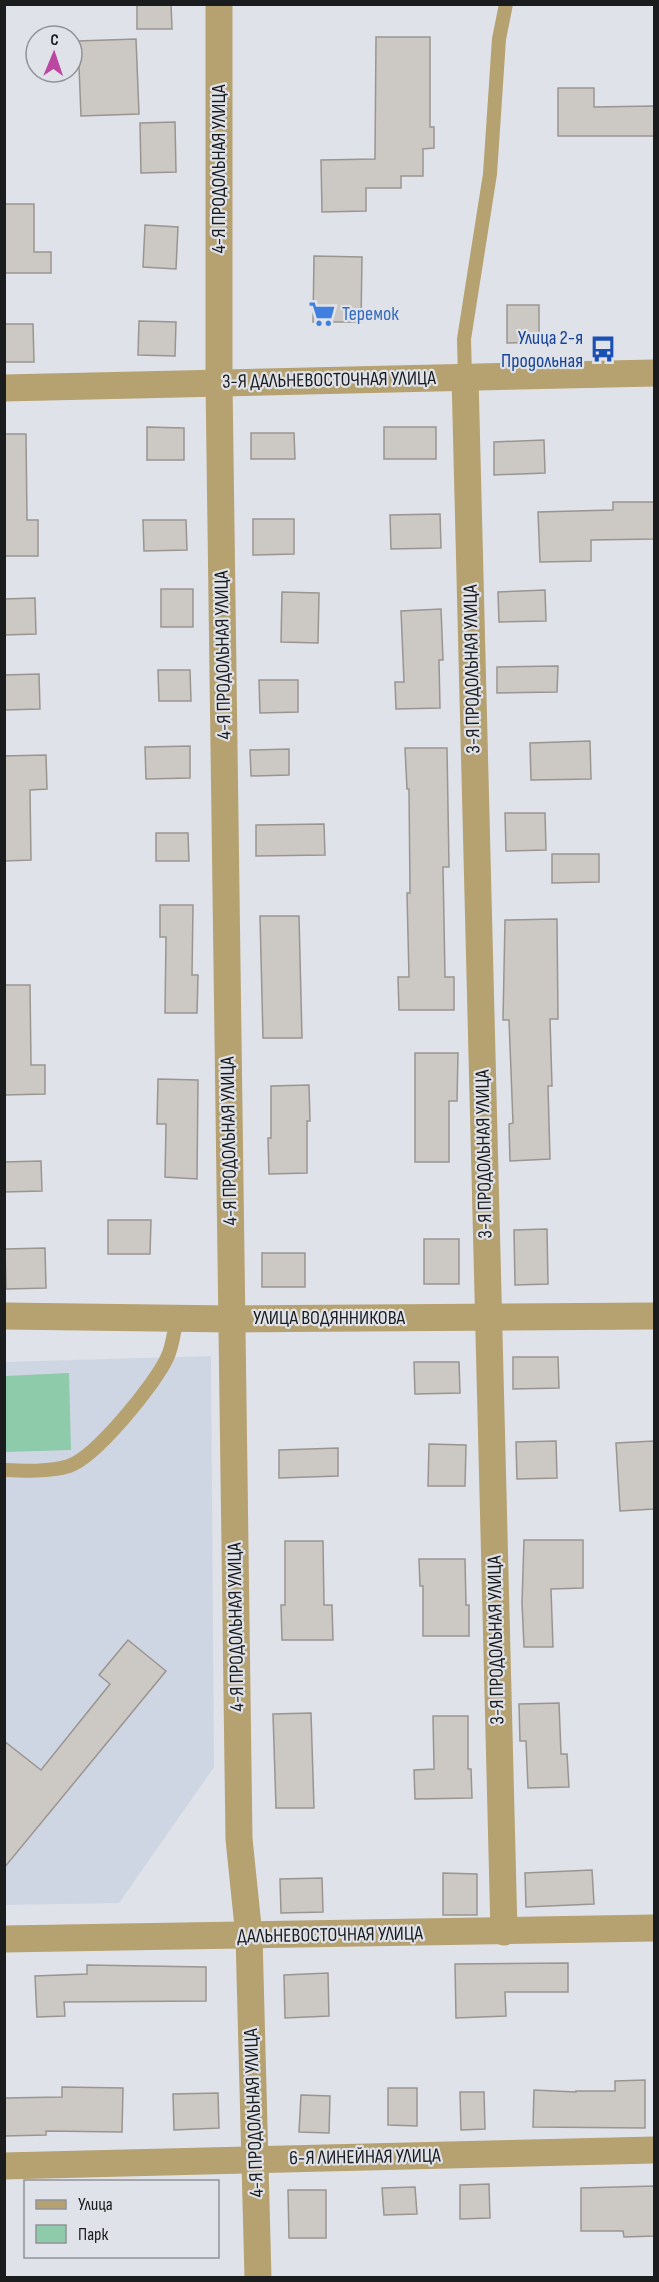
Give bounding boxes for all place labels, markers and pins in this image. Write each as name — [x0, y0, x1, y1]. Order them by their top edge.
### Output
supermarket icon: Теремок — [307, 299, 337, 329]
place label: Теремок — [342, 302, 399, 326]
place label: Улица 2-я Продольная — [501, 326, 583, 373]
bus stop icon: Улица 2-я Продольная — [588, 334, 618, 364]

